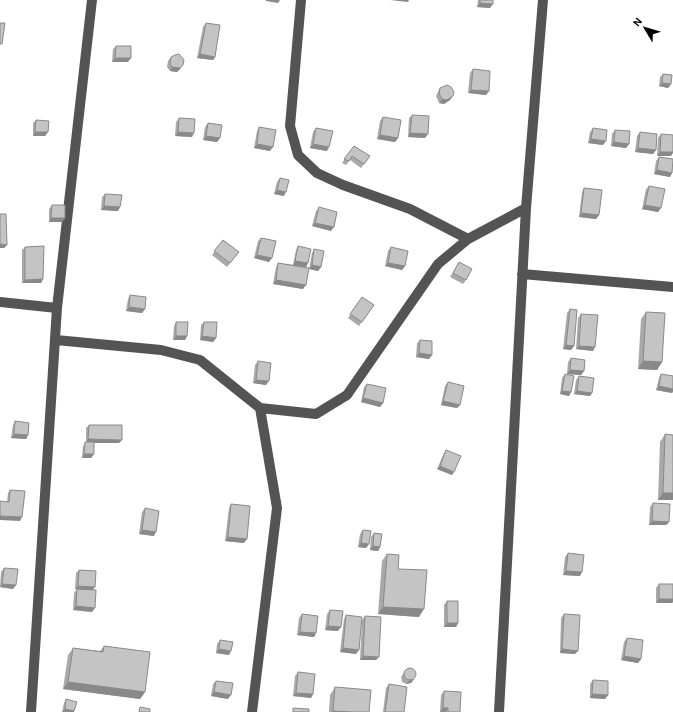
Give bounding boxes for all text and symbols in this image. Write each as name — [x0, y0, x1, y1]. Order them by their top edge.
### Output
north arrow — [625, 8, 665, 48]
text: N — [631, 16, 644, 29]

